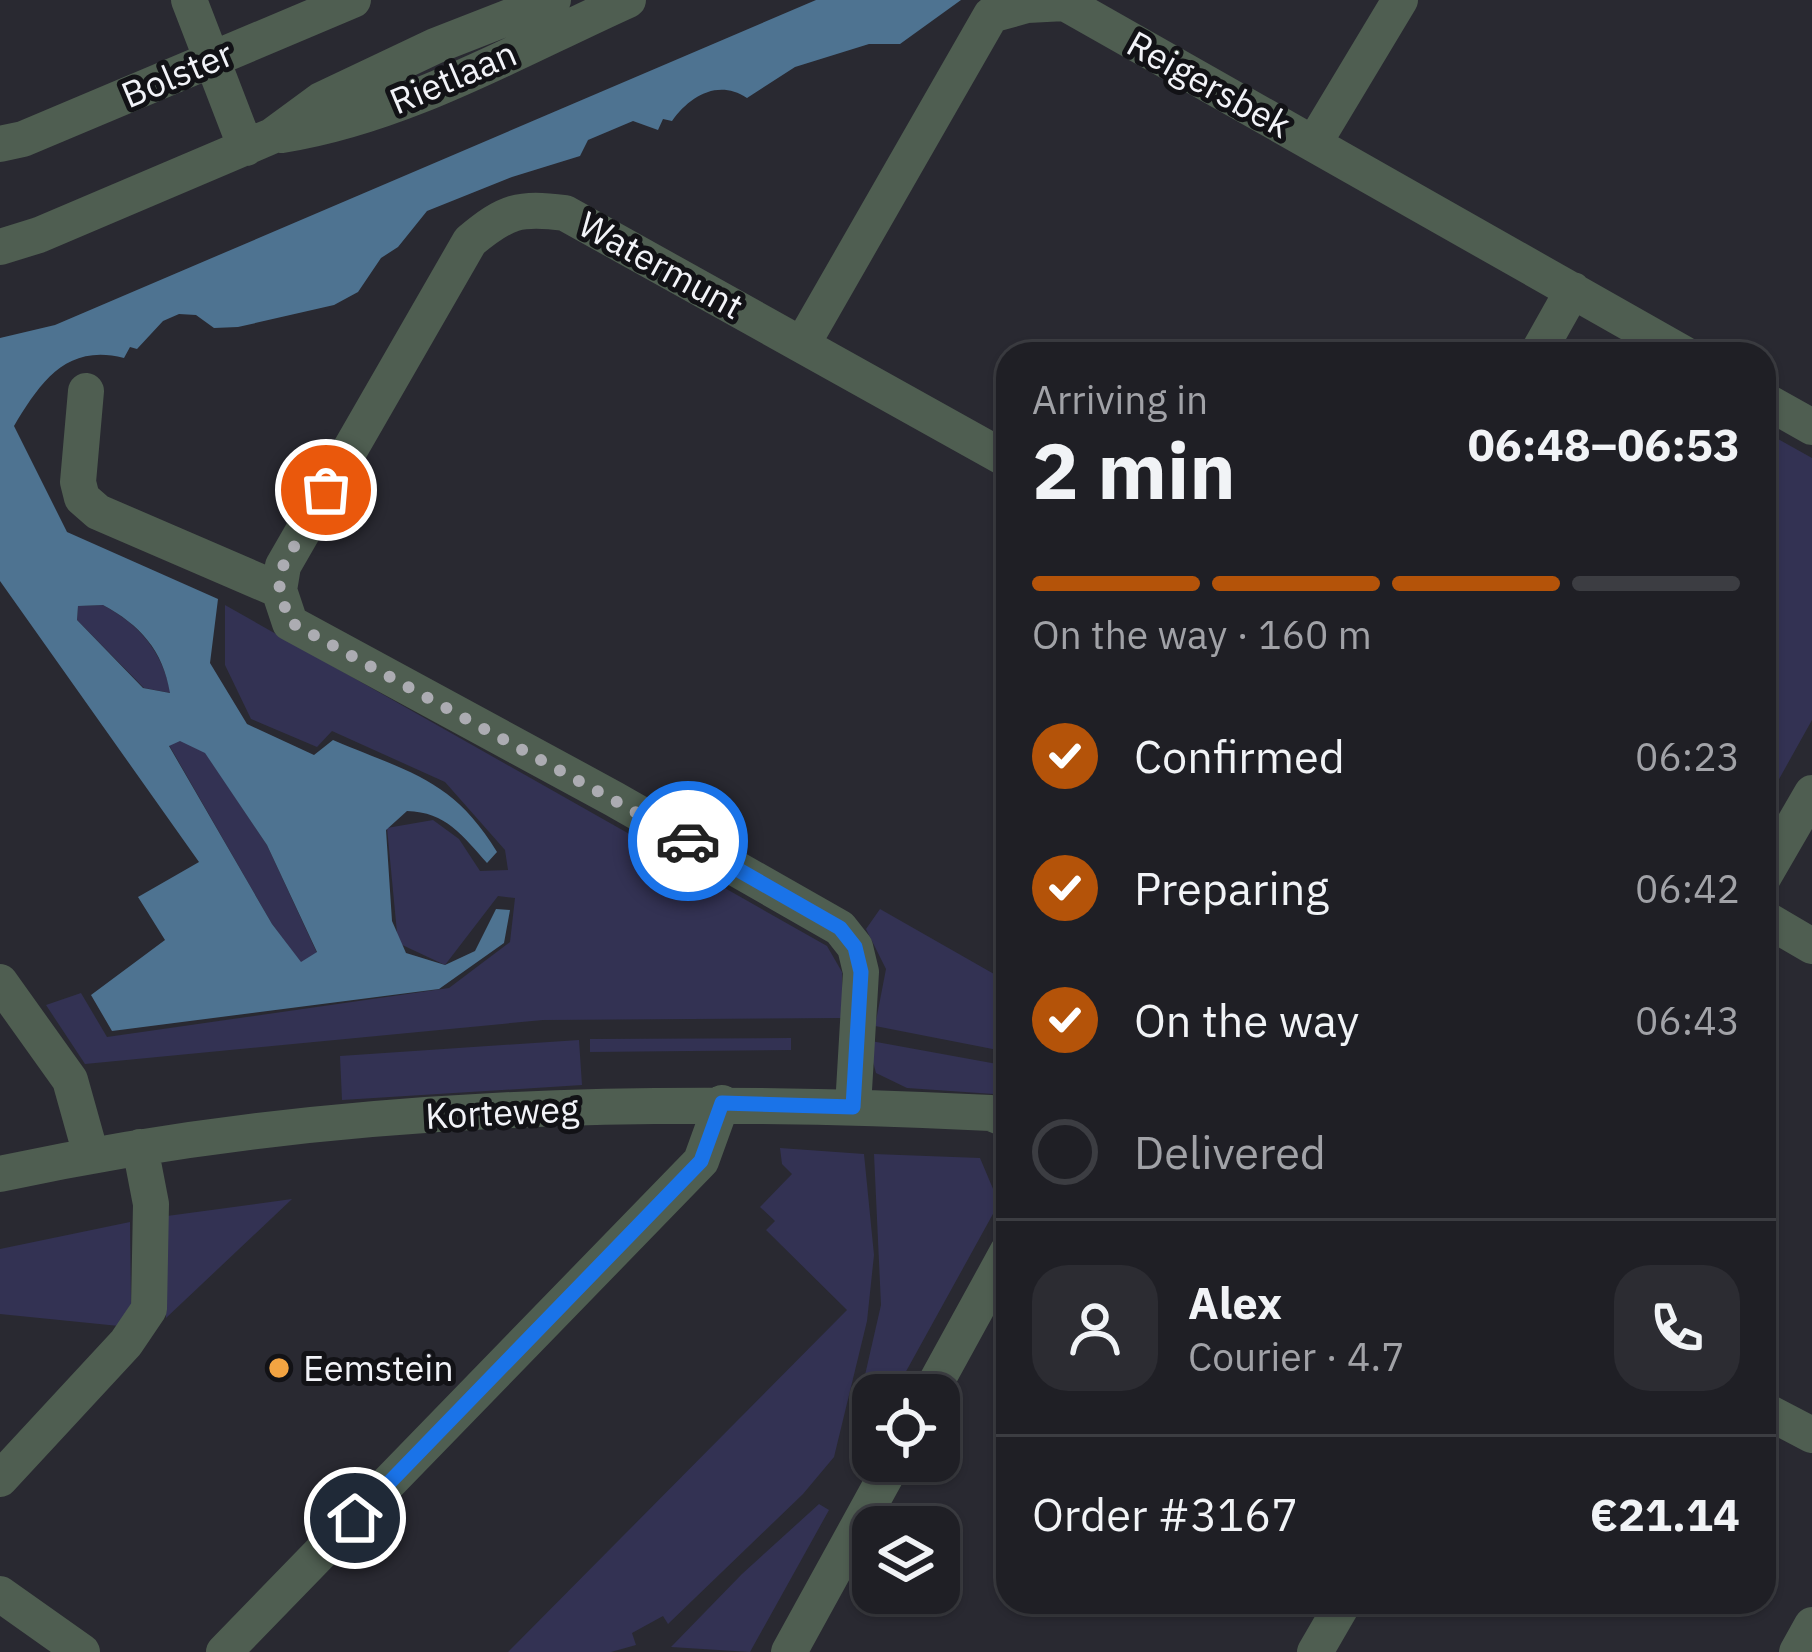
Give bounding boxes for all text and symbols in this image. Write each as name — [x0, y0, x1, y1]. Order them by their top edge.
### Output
street label: Reigersbek — [1119, 19, 1299, 148]
street label: Bolster — [114, 29, 239, 118]
street label: Rietlaan — [382, 29, 523, 124]
street label: Watermunt — [571, 200, 752, 329]
text: Arriving in — [1032, 374, 1208, 425]
text: 06:48–06:53 — [1468, 415, 1740, 473]
text: 2 min — [1032, 419, 1236, 520]
pin — [275, 439, 377, 541]
icon: bag — [293, 457, 359, 523]
text: On the way · 160 m — [1032, 609, 1372, 660]
icon: check — [1032, 723, 1098, 789]
text: Confirmed — [1134, 727, 1345, 785]
text: 06:23 — [1635, 731, 1740, 782]
courier — [628, 781, 748, 901]
icon: car — [655, 808, 721, 874]
icon: check — [1032, 855, 1098, 921]
text: Preparing — [1134, 859, 1329, 917]
text: 06:42 — [1635, 863, 1740, 914]
icon: check — [1032, 987, 1098, 1053]
text: On the way — [1134, 991, 1359, 1049]
text: 06:43 — [1635, 995, 1740, 1046]
street label: Korteweg — [424, 1084, 580, 1139]
text: Delivered — [1134, 1123, 1326, 1181]
button: person — [1032, 1265, 1158, 1391]
button: phone — [1614, 1265, 1740, 1391]
text: Alex — [1188, 1273, 1282, 1331]
text: Courier · 4.7 — [1188, 1331, 1405, 1382]
place label: Eemstein — [303, 1344, 454, 1391]
marker: Eemstein — [266, 1355, 292, 1381]
map controls — [852, 1374, 960, 1614]
button: locate — [852, 1374, 960, 1482]
pin — [304, 1467, 406, 1569]
icon: home — [322, 1485, 388, 1551]
text: Order #3167 — [1032, 1485, 1298, 1543]
text: €21.14 — [1590, 1485, 1740, 1543]
button: layers — [852, 1506, 960, 1614]

